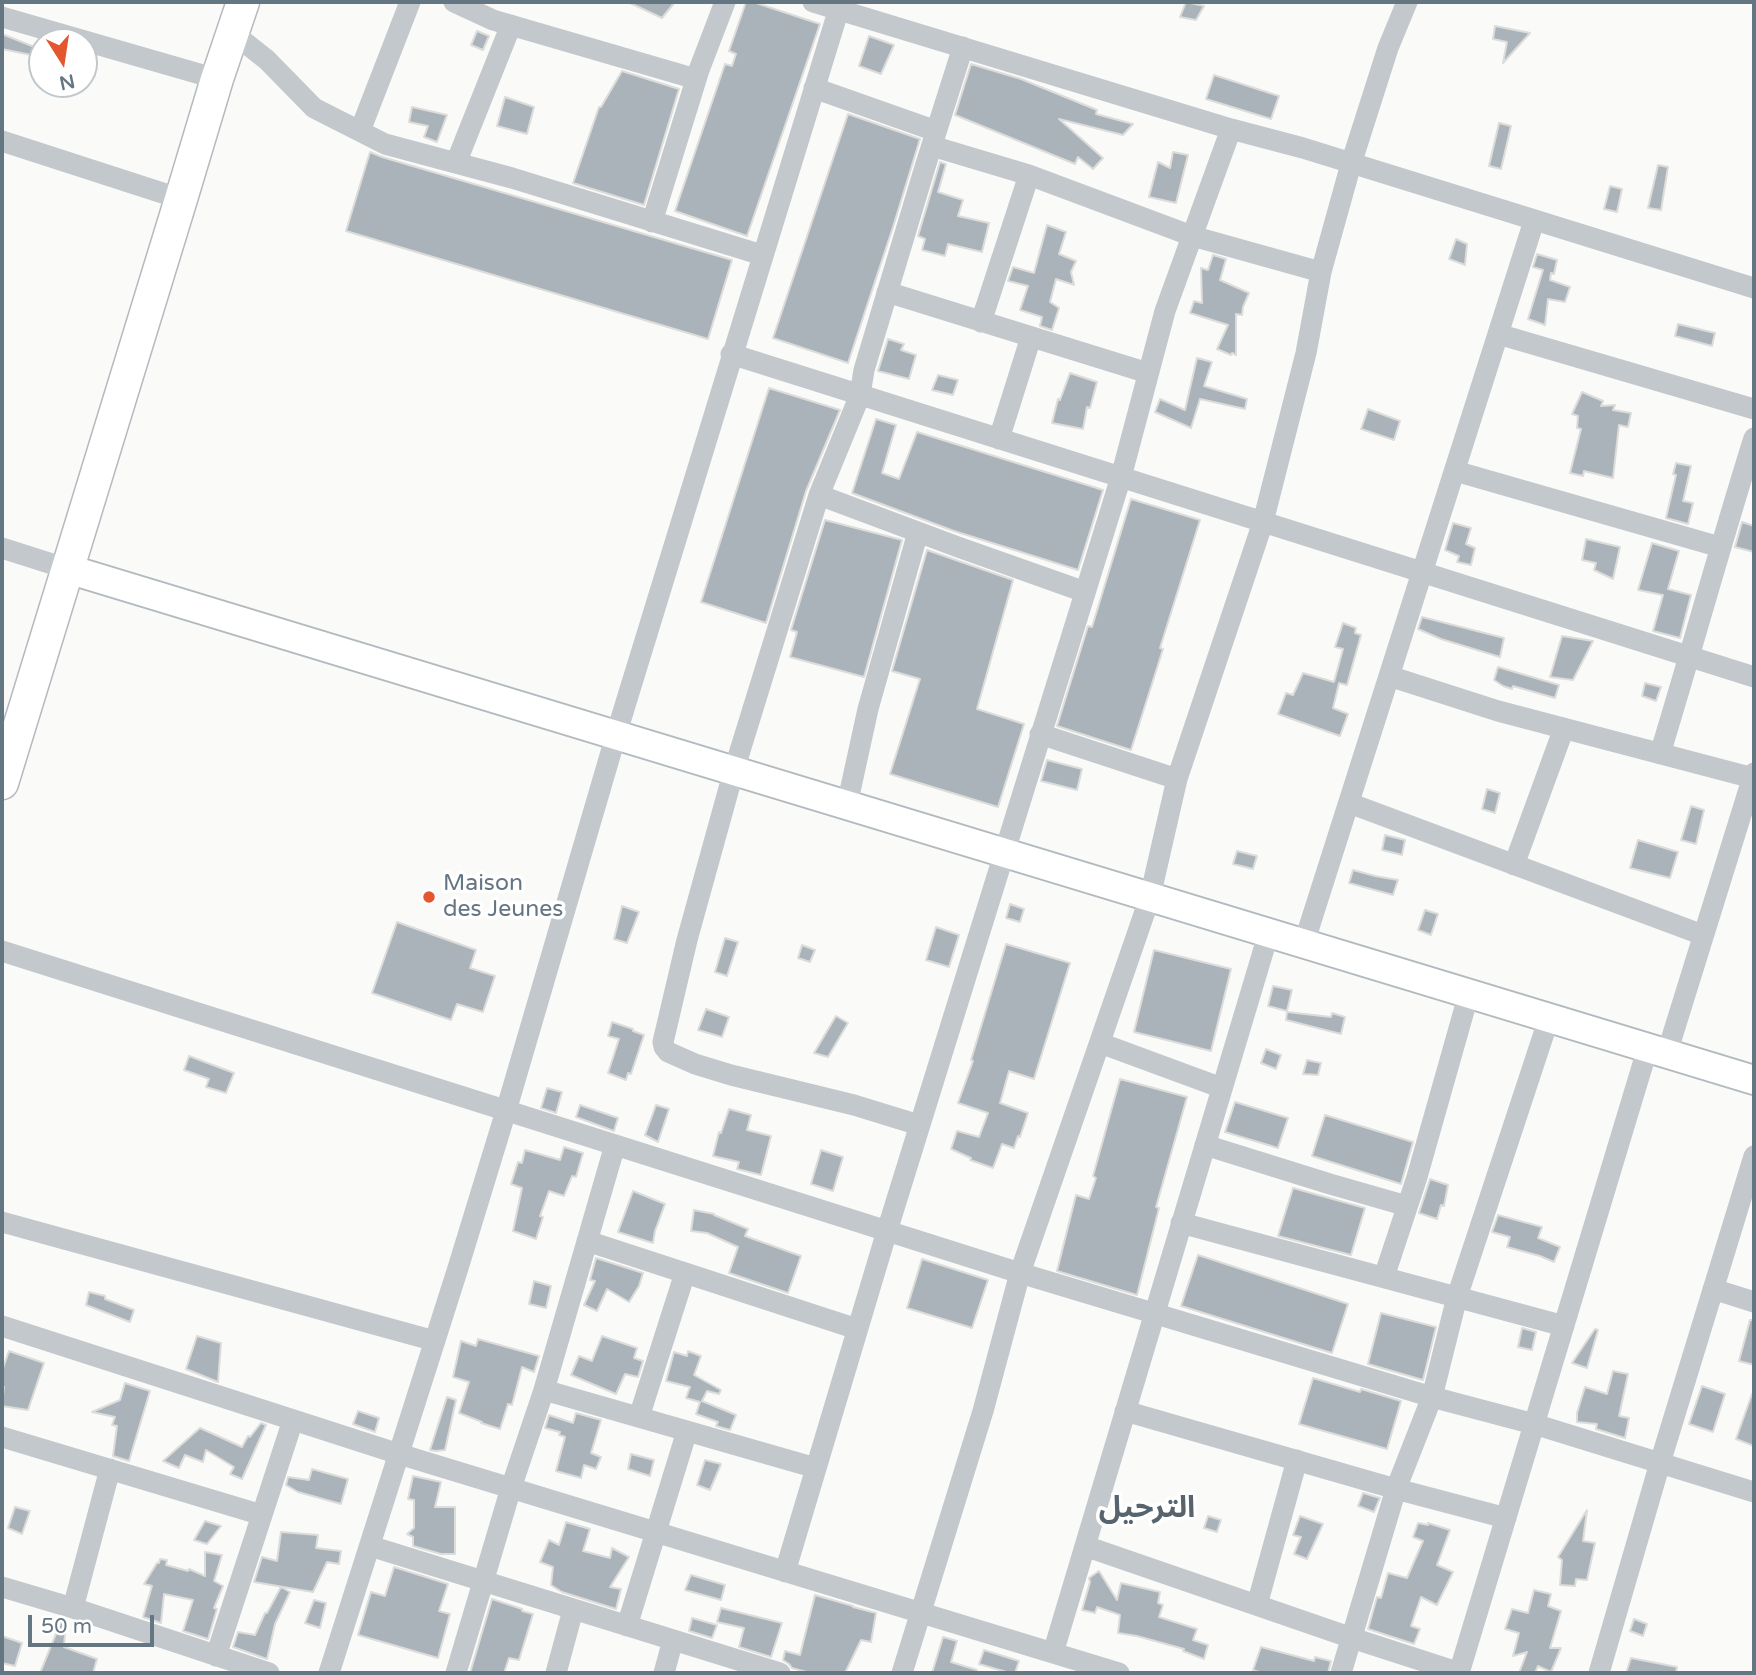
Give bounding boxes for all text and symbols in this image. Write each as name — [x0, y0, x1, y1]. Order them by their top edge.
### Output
north arrow — [28, 28, 98, 98]
text: N — [57, 69, 77, 94]
place label: Maison des Jeunes — [443, 870, 563, 924]
marker: Maison des Jeunes — [421, 889, 437, 905]
district label: الترحيل — [1099, 1491, 1195, 1527]
scale bar — [32, 1602, 158, 1646]
text: 50 m — [41, 1614, 92, 1639]

